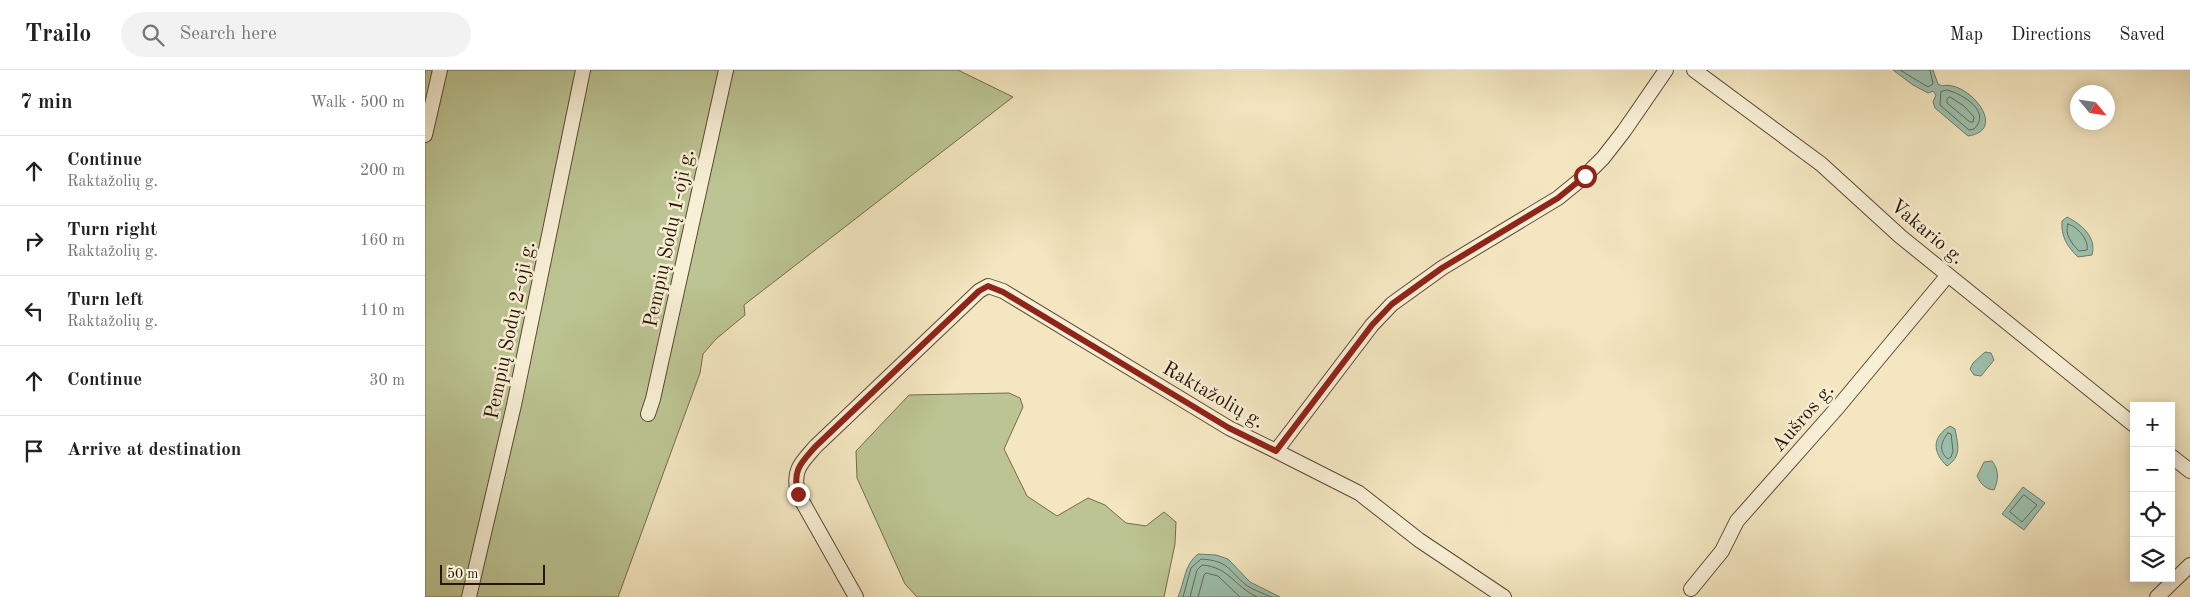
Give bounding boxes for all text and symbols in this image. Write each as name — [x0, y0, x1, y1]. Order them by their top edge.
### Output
search box — [121, 12, 471, 57]
icon: search — [139, 21, 167, 49]
text: Trailo — [25, 23, 91, 47]
text: Search here — [179, 25, 277, 44]
text: Map — [1950, 26, 1983, 44]
text: Directions — [2011, 26, 2091, 44]
text: Saved — [2119, 26, 2165, 44]
north arrow — [2070, 85, 2115, 130]
text: 7 min — [20, 92, 73, 113]
text: Walk · 500 m — [310, 95, 405, 111]
street label: Pempių Sodų 1-oji g. — [641, 148, 699, 329]
text: Continue — [67, 151, 142, 170]
icon: ahead — [20, 157, 48, 185]
text: 200 m — [360, 163, 405, 179]
route start — [1574, 165, 1597, 188]
text: Raktažolių g. — [67, 174, 158, 190]
street label: Vakario g. — [1886, 196, 1967, 269]
text: Turn right — [67, 221, 157, 240]
icon: right — [20, 227, 48, 255]
text: 160 m — [360, 233, 405, 249]
street label: Pempių Sodų 2-oji g. — [482, 240, 540, 421]
text: Raktažolių g. — [67, 244, 158, 260]
text: Turn left — [67, 291, 144, 310]
icon: left — [20, 297, 48, 325]
text: 110 m — [360, 303, 405, 319]
text: Raktažolių g. — [67, 314, 158, 330]
street label: Raktažolių g. — [1159, 359, 1267, 433]
icon: ahead — [20, 367, 48, 395]
text: Continue — [67, 371, 142, 390]
text: 30 m — [369, 373, 405, 389]
street label: Aušros g. — [1769, 380, 1838, 456]
map controls — [2130, 402, 2175, 582]
button: + — [2130, 402, 2175, 447]
icon: arrive — [20, 437, 48, 465]
text: Arrive at destination — [67, 441, 241, 460]
button: − — [2130, 447, 2175, 492]
route end — [787, 483, 810, 506]
button: locate — [2130, 492, 2175, 537]
button: layers — [2130, 537, 2175, 582]
scale bar — [440, 562, 545, 585]
text: 50 m — [447, 567, 478, 581]

